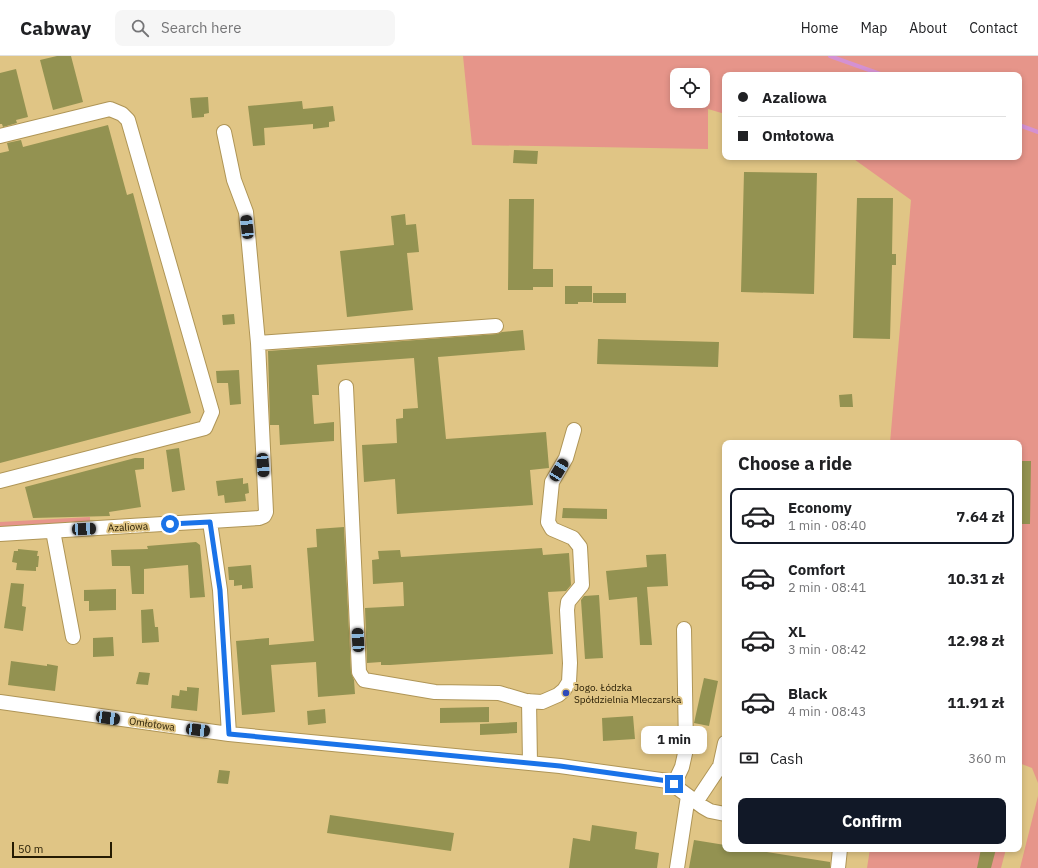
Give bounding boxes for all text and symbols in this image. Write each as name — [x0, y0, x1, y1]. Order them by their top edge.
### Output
search box — [115, 10, 395, 46]
text: Cabway — [20, 16, 91, 40]
icon: search — [129, 17, 151, 39]
text: Search here — [161, 18, 241, 37]
text: Home — [801, 19, 838, 37]
text: Map — [860, 19, 887, 37]
text: About — [909, 19, 947, 37]
text: Contact — [969, 19, 1018, 37]
map controls — [670, 68, 710, 108]
button: locate — [670, 68, 710, 108]
text: Azaliowa — [762, 88, 827, 107]
text: Omłotowa — [762, 126, 834, 145]
car — [240, 214, 254, 240]
text: Choose a ride — [738, 452, 852, 475]
car — [256, 453, 270, 477]
car — [548, 457, 570, 483]
icon: car — [740, 498, 776, 534]
text: Economy — [788, 498, 852, 517]
text: 7.64 zł — [956, 507, 1004, 526]
route start — [161, 515, 179, 533]
text: 1 min · 08:40 — [788, 517, 866, 534]
street label: Azaliowa — [108, 519, 149, 535]
car — [72, 522, 96, 536]
icon: car — [740, 560, 776, 596]
text: Comfort — [788, 560, 845, 579]
text: 10.31 zł — [947, 569, 1004, 588]
text: 2 min · 08:41 — [788, 579, 866, 596]
icon: car — [740, 622, 776, 658]
text: XL — [788, 622, 806, 641]
car — [351, 628, 365, 652]
text: 12.98 zł — [947, 631, 1004, 650]
text: 3 min · 08:42 — [788, 641, 866, 658]
place label: Jogo. Łódzka Spółdzielnia Mleczarska — [574, 681, 682, 706]
icon: car — [740, 684, 776, 720]
text: Black — [788, 684, 828, 703]
marker: Jogo. Łódzka Spółdzielnia Mleczarska — [561, 688, 571, 698]
text: 11.91 zł — [947, 693, 1004, 712]
text: 4 min · 08:43 — [788, 703, 866, 720]
car — [95, 710, 121, 726]
street label: Omłotowa — [128, 714, 176, 734]
car — [185, 723, 211, 737]
callout: 1 min — [641, 726, 707, 754]
text: 1 min — [657, 731, 691, 748]
icon: cash — [738, 747, 760, 769]
text: Cash — [770, 749, 803, 768]
text: 360 m — [968, 750, 1006, 767]
route end — [665, 775, 683, 793]
button: Confirm — [738, 798, 1006, 844]
scale bar — [12, 840, 112, 859]
text: 50 m — [18, 842, 43, 856]

